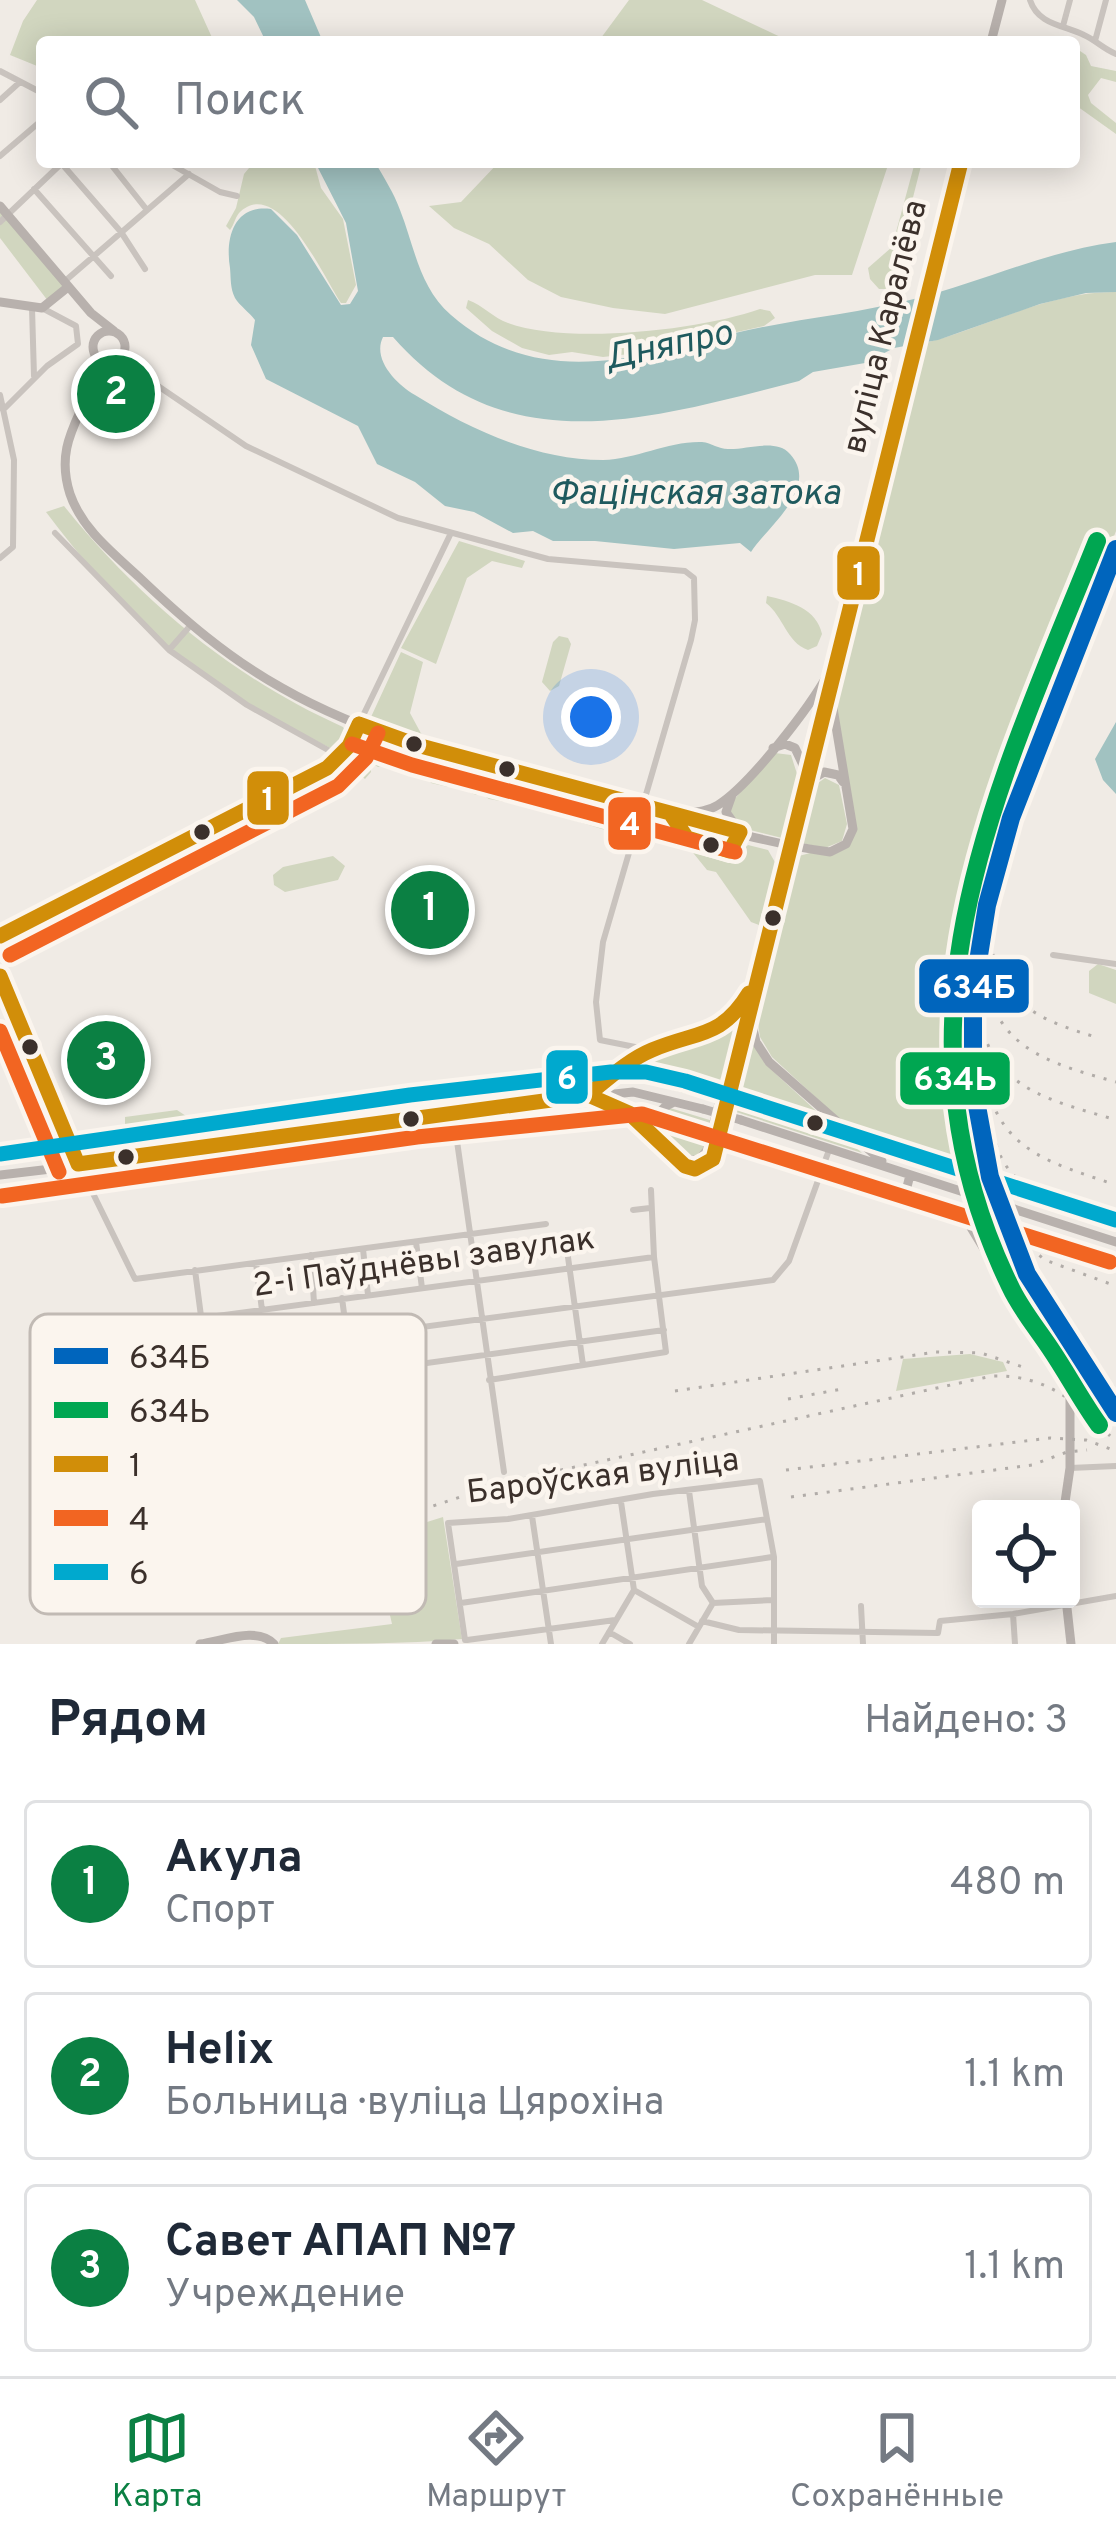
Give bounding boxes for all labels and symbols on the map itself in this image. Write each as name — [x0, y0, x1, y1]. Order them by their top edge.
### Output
street label: вуліца Каралёва — [835, 196, 939, 458]
water label: Дняпро — [601, 311, 737, 383]
pin: 2 — [77, 349, 155, 439]
water label: Фацінская затока — [549, 472, 841, 518]
line badge: 1 — [835, 544, 882, 602]
text: 1 — [852, 556, 866, 598]
your location — [561, 687, 621, 747]
unlabelled marker — [403, 733, 425, 755]
unlabelled marker — [496, 758, 518, 780]
line badge: 1 — [245, 769, 291, 827]
text: 1 — [261, 781, 275, 823]
line badge: 4 — [606, 795, 653, 852]
text: 4 — [619, 806, 641, 848]
unlabelled marker — [191, 821, 213, 843]
unlabelled marker — [700, 834, 722, 856]
pin: 1 — [391, 865, 469, 955]
unlabelled marker — [762, 907, 784, 929]
line badge: 634Б — [917, 957, 1031, 1015]
text: 634Б — [932, 969, 1016, 1011]
pin: 3 — [67, 1015, 145, 1105]
unlabelled marker — [19, 1036, 41, 1058]
line badge: 6 — [544, 1048, 590, 1106]
line badge: 634Ь — [898, 1050, 1012, 1107]
text: 6 — [557, 1060, 577, 1102]
text: 634Ь — [913, 1061, 997, 1103]
unlabelled marker — [400, 1108, 422, 1130]
unlabelled marker — [804, 1112, 826, 1134]
unlabelled marker — [115, 1146, 137, 1168]
street label: 2-і Паўднёвы завулак — [251, 1219, 597, 1309]
legend — [30, 1314, 426, 1614]
text: 634Б — [129, 1339, 211, 1381]
text: 634Ь — [129, 1393, 210, 1435]
street label: Бароўская вуліца — [464, 1440, 742, 1516]
text: 1 — [129, 1447, 141, 1489]
text: 4 — [129, 1501, 150, 1543]
text: 6 — [129, 1555, 149, 1597]

